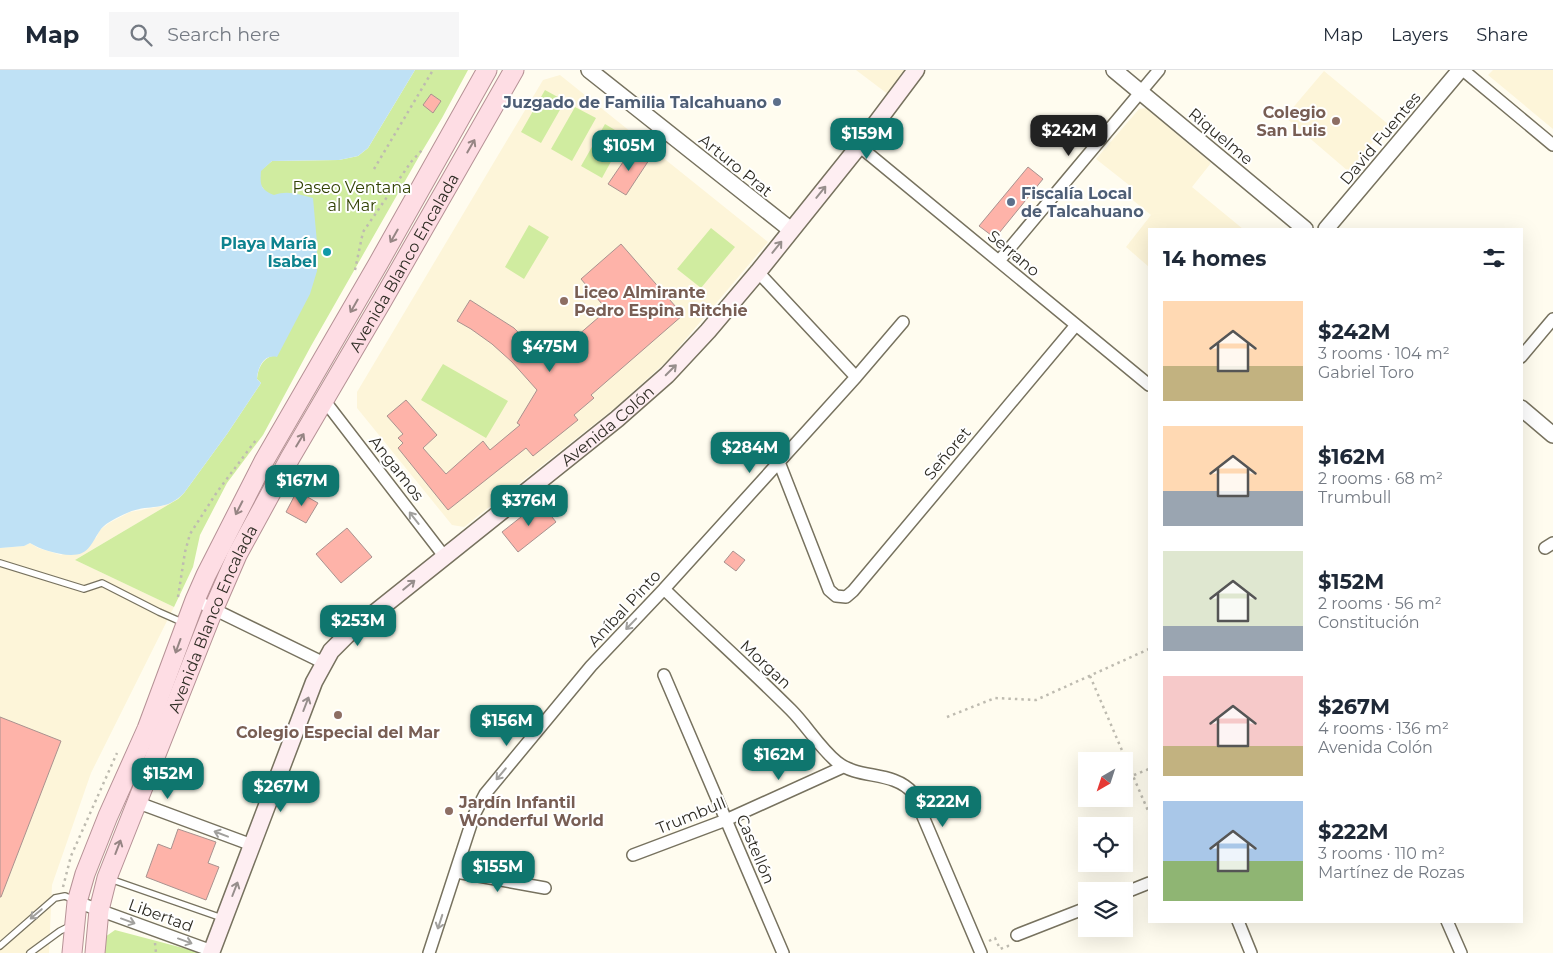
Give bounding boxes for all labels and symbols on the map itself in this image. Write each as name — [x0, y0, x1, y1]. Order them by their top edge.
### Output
street label: David Fuentes — [1336, 88, 1425, 189]
place label: Juzgado de Familia Talcahuano — [502, 93, 767, 112]
marker: Juzgado de Familia Talcahuano — [771, 96, 783, 108]
place label: Colegio San Luis — [1256, 103, 1327, 140]
street label: Riquelme — [1185, 104, 1257, 169]
pin: $242M — [1034, 114, 1104, 157]
marker: Colegio San Luis — [1330, 115, 1342, 127]
pin: $159M — [832, 118, 902, 160]
pin: $105M — [594, 129, 664, 172]
street label: Arturo Prat — [695, 130, 776, 201]
one-way arrow — [466, 138, 476, 153]
street label: Avenida Blanco Encalada — [345, 170, 463, 355]
park label: Paseo Ventana al Mar — [292, 178, 412, 215]
place label: Fiscalía Local de Talcahuano — [1021, 184, 1144, 221]
one-way arrow — [816, 186, 827, 199]
marker: Fiscalía Local de Talcahuano — [1005, 196, 1017, 208]
street label: Serrano — [984, 226, 1043, 281]
one-way arrow — [389, 229, 399, 244]
place label: Playa María Isabel — [220, 234, 317, 271]
one-way arrow — [772, 241, 783, 254]
marker: Playa María Isabel — [321, 246, 333, 258]
place label: Liceo Almirante Pedro Espina Ritchie — [574, 283, 748, 320]
marker: Liceo Almirante Pedro Espina Ritchie — [558, 295, 570, 307]
one-way arrow — [348, 299, 358, 313]
pin: $475M — [515, 330, 585, 373]
one-way arrow — [665, 365, 677, 377]
street label: Avenida Colón — [557, 382, 658, 470]
street label: Señoret — [920, 423, 975, 483]
street label: Angamos — [365, 432, 428, 505]
pin: $284M — [715, 432, 785, 474]
one-way arrow — [296, 434, 306, 448]
pin: $167M — [267, 464, 337, 507]
pin: $376M — [494, 484, 564, 527]
one-way arrow — [234, 501, 244, 516]
one-way arrow — [409, 512, 420, 525]
street label: Avenida Blanco Encalada — [164, 522, 262, 716]
street label: Aníbal Pinto — [584, 566, 665, 651]
one-way arrow — [402, 580, 415, 591]
pin: $253M — [323, 604, 393, 647]
one-way arrow — [625, 618, 637, 630]
street label: Morgan — [736, 636, 795, 693]
one-way arrow — [173, 637, 182, 653]
one-way arrow — [302, 697, 311, 713]
pin: $156M — [472, 704, 542, 747]
marker: Colegio Especial del Mar — [332, 709, 344, 721]
place label: Colegio Especial del Mar — [236, 723, 440, 742]
pin: $162M — [744, 738, 814, 781]
north arrow — [1078, 752, 1132, 808]
pin: $152M — [133, 758, 203, 800]
one-way arrow — [496, 767, 507, 780]
pin: $267M — [246, 770, 316, 813]
pin: $222M — [908, 786, 978, 828]
place label: Jardín Infantil Wonderful World — [458, 793, 604, 830]
street label: Trumbull — [654, 793, 729, 838]
marker: Jardín Infantil Wonderful World — [443, 805, 455, 817]
street label: Castellón — [732, 812, 779, 887]
one-way arrow — [214, 829, 229, 838]
one-way arrow — [114, 840, 123, 855]
pin: $155M — [463, 850, 533, 893]
one-way arrow — [231, 882, 240, 897]
street label: Libertad — [126, 895, 196, 936]
one-way arrow — [30, 908, 43, 919]
one-way arrow — [434, 914, 444, 930]
one-way arrow — [120, 917, 135, 926]
one-way arrow — [176, 937, 192, 946]

